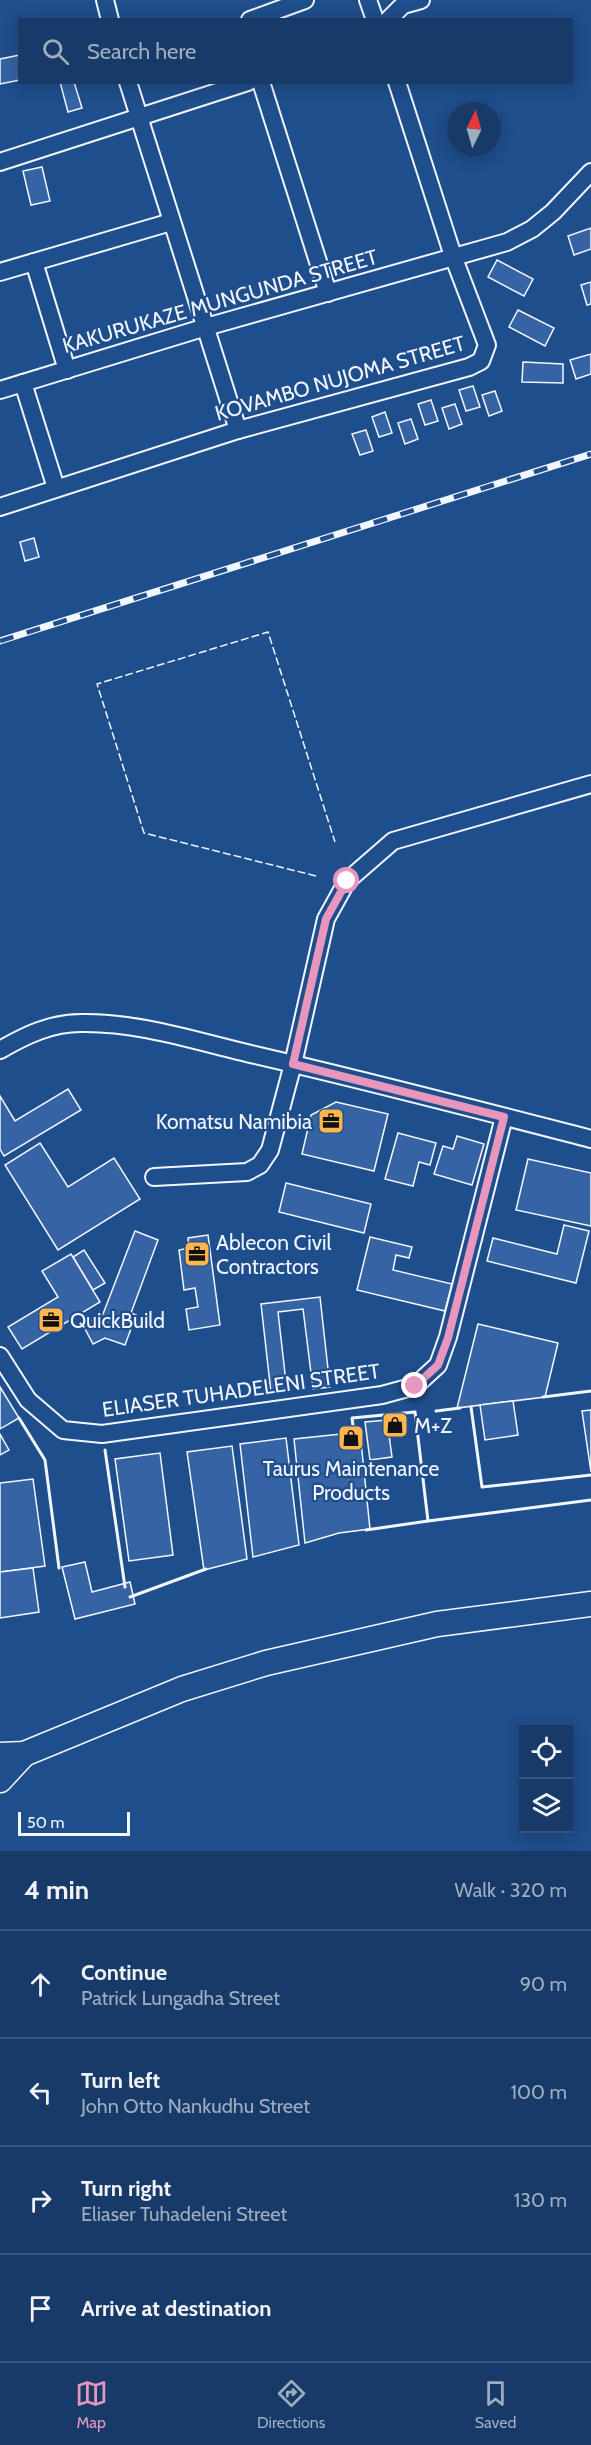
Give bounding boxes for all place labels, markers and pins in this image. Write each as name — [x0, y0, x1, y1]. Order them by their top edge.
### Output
office icon: Komatsu Namibia — [316, 1106, 346, 1136]
place label: Komatsu Namibia — [156, 1109, 312, 1134]
place label: Ablecon Civil Contractors — [216, 1230, 331, 1279]
office icon: Ablecon Civil Contractors — [182, 1239, 212, 1269]
office icon: QuickBuild — [36, 1305, 66, 1335]
place label: QuickBuild — [70, 1308, 165, 1333]
shop icon: M+Z — [380, 1410, 410, 1440]
place label: M+Z — [414, 1413, 452, 1438]
shop icon: Taurus Maintenance Products — [336, 1423, 366, 1453]
place label: Taurus Maintenance Products — [263, 1456, 440, 1505]

